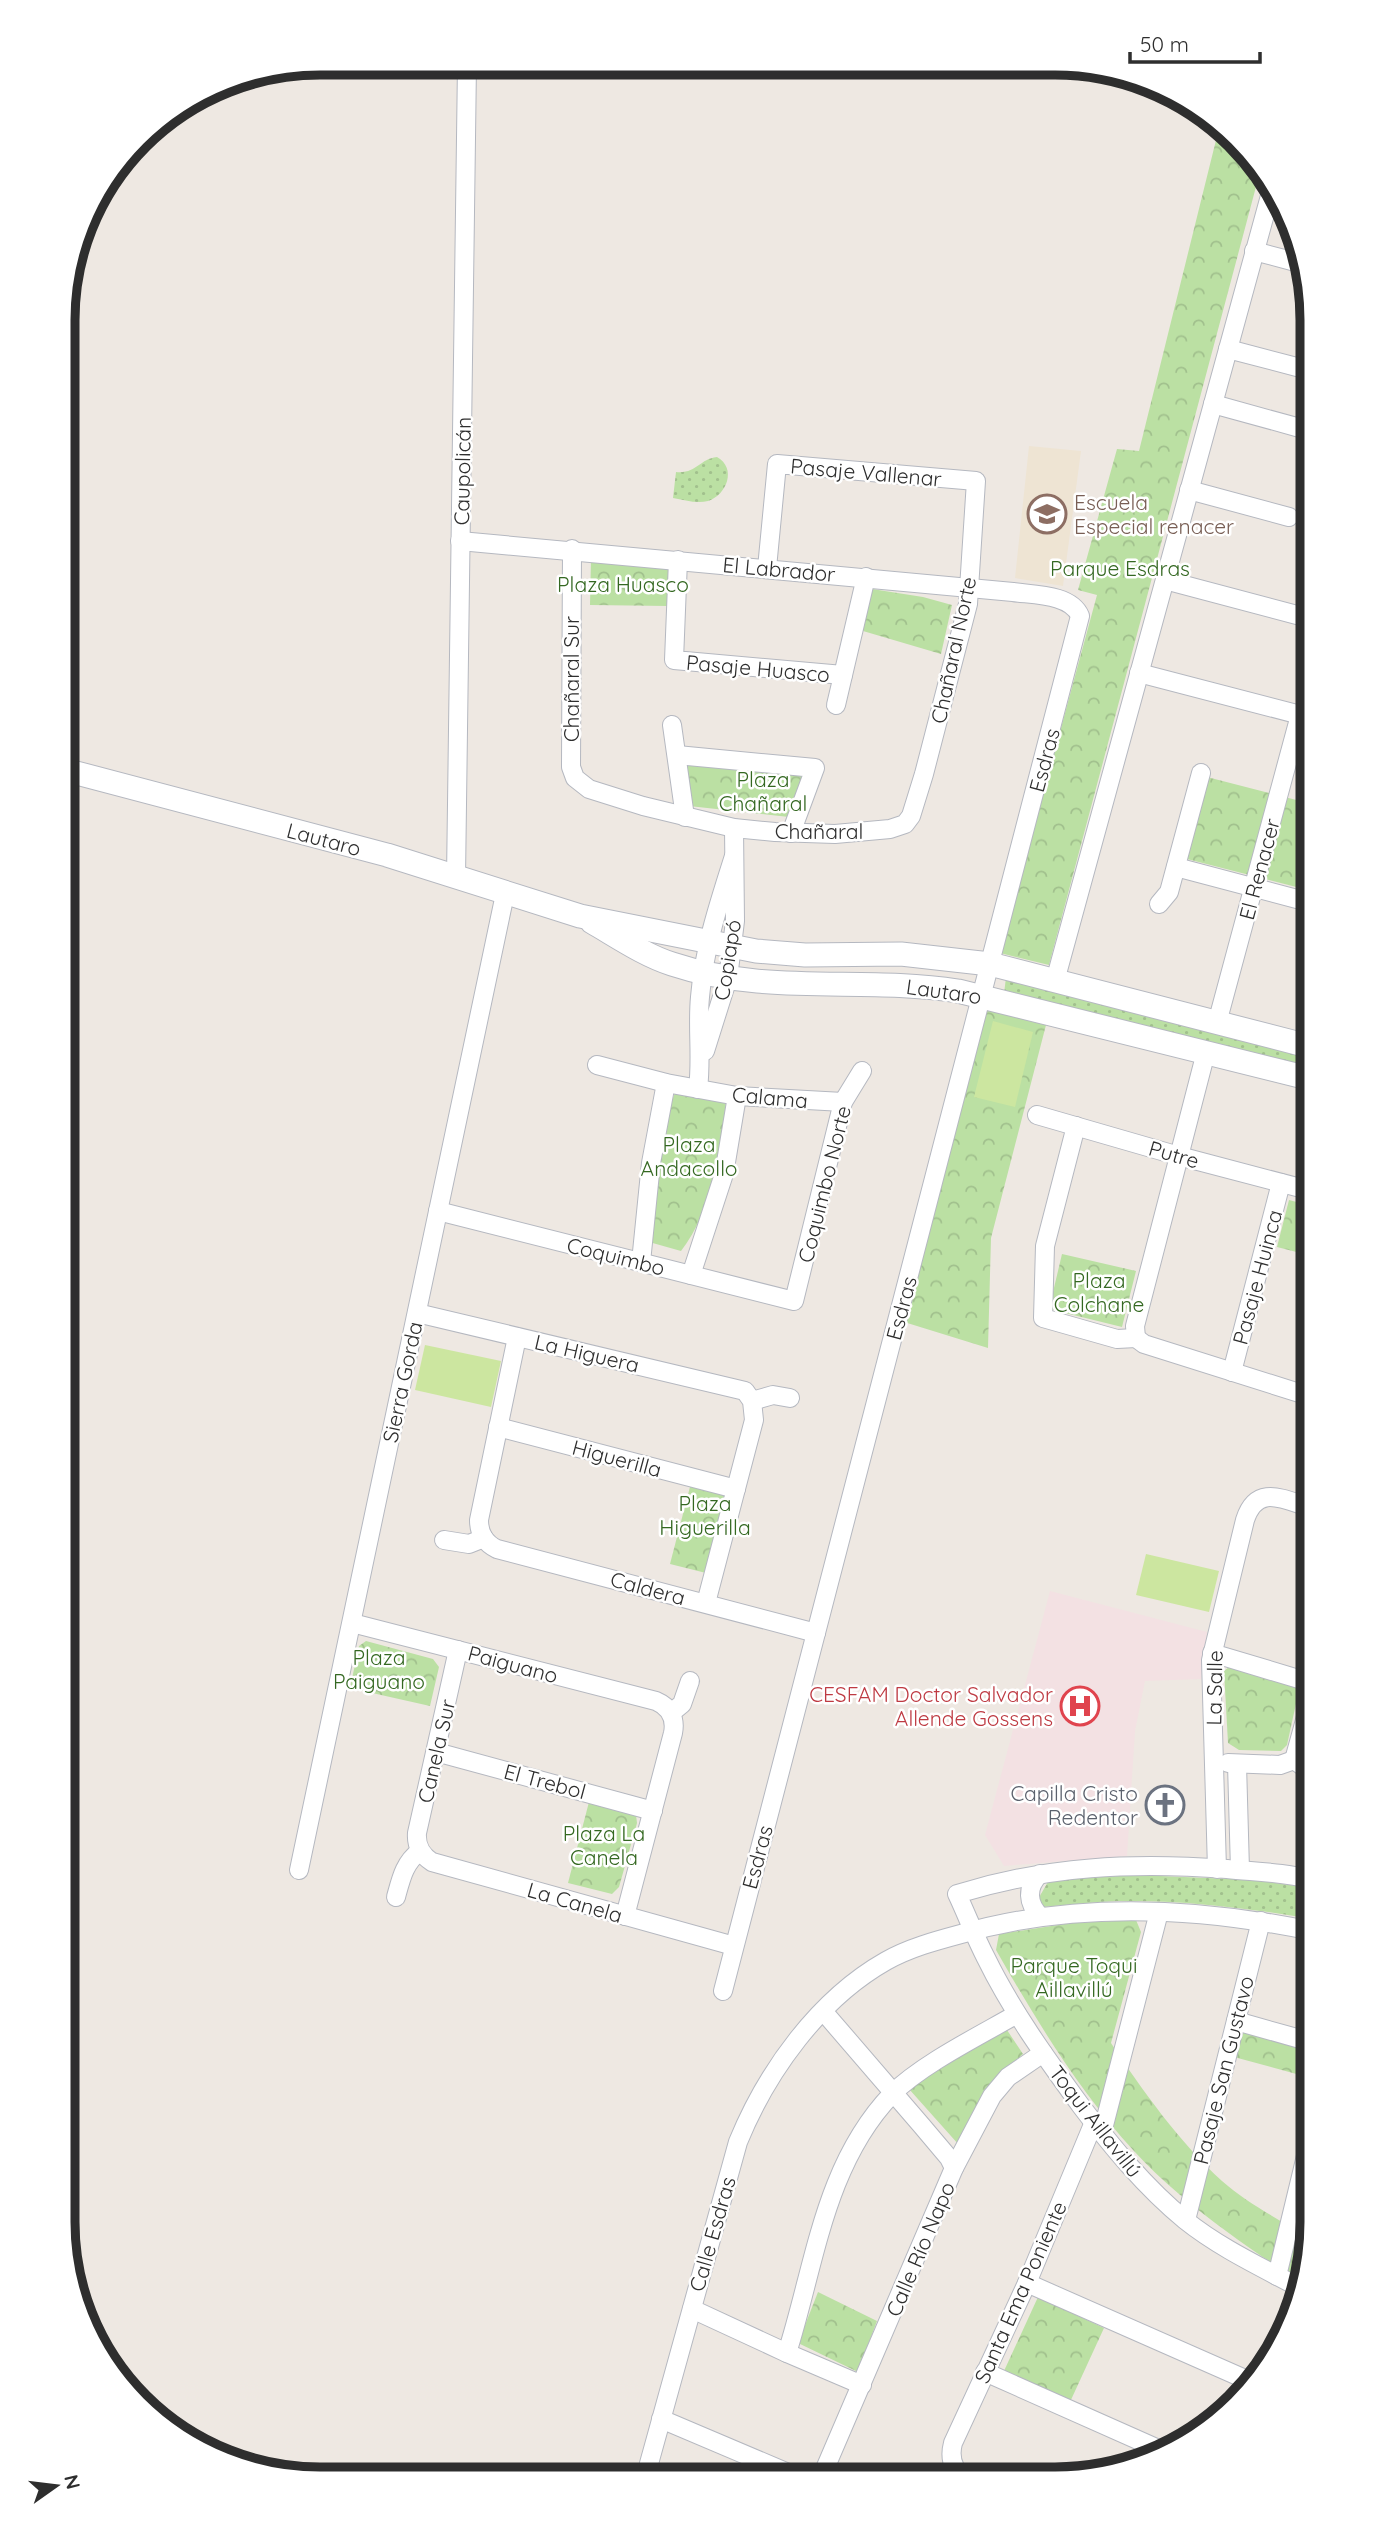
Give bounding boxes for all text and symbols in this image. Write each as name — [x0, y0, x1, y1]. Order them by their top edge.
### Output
scale bar — [1130, 21, 1260, 65]
text: 50 m — [1140, 31, 1189, 57]
street label: Caupolicán — [448, 416, 476, 526]
street label: Pasaje Vallenar — [789, 452, 943, 492]
place label: Escuela Especial renacer — [1074, 489, 1234, 539]
school or university icon: Escuela Especial renacer — [1026, 493, 1068, 535]
street label: El Labrador — [721, 551, 837, 587]
park label: Parque Esdras — [1050, 555, 1190, 581]
park label: Plaza Huasco — [557, 571, 689, 597]
street label: Chañaral Norte — [925, 574, 981, 726]
street label: Chañaral Sur — [558, 616, 584, 742]
street label: Pasaje Huasco — [685, 649, 831, 687]
street label: Esdras — [1023, 725, 1065, 795]
park label: Plaza Chañaral — [719, 766, 807, 816]
street label: El Renacer — [1233, 815, 1285, 923]
street label: Lautaro — [284, 817, 364, 861]
street label: Chañaral — [775, 818, 863, 844]
street label: Copiapó — [708, 918, 746, 1002]
street label: Lautaro — [905, 973, 983, 1009]
street label: Calama — [731, 1081, 809, 1113]
street label: Coquimbo Norte — [792, 1103, 856, 1265]
park label: Plaza Andacollo — [641, 1131, 737, 1181]
street label: Putre — [1146, 1134, 1202, 1174]
street label: Pasaje Huinca — [1227, 1207, 1287, 1347]
street label: Coquimbo — [564, 1231, 668, 1281]
park label: Plaza Colchane — [1054, 1267, 1144, 1317]
street label: Esdras — [880, 1273, 922, 1343]
street label: Sierra Gorda — [377, 1319, 427, 1445]
street label: La Higuera — [532, 1328, 642, 1378]
street label: Higuerilla — [570, 1434, 664, 1482]
park label: Plaza Higuerilla — [659, 1490, 751, 1540]
street label: Caldera — [608, 1566, 688, 1610]
street label: Paiguano — [465, 1640, 561, 1688]
park label: Plaza Paiguano — [333, 1644, 425, 1694]
street label: La Salle — [1200, 1650, 1228, 1726]
place label: CESFAM Doctor Salvador Allende Gossens — [809, 1681, 1053, 1731]
hospital icon: CESFAM Doctor Salvador Allende Gossens — [1059, 1685, 1101, 1727]
street label: Canela Sur — [411, 1697, 461, 1805]
street label: El Trebol — [501, 1758, 589, 1804]
place label: Capilla Cristo Redentor — [1010, 1780, 1138, 1830]
church icon: Capilla Cristo Redentor — [1144, 1784, 1186, 1826]
park label: Plaza La Canela — [563, 1820, 645, 1870]
street label: Esdras — [736, 1822, 778, 1892]
street label: La Canela — [524, 1876, 626, 1928]
park label: Parque Toqui Aillavillú — [1010, 1952, 1138, 2002]
street label: Pasaje San Gustavo — [1187, 1973, 1259, 2167]
street label: Toqui Aillavillú — [1044, 2060, 1148, 2182]
street label: Calle Esdras — [683, 2174, 741, 2294]
street label: Calle Río Napo — [880, 2178, 960, 2320]
street label: Santa Ema Poniente — [968, 2197, 1072, 2387]
north arrow — [21, 2451, 91, 2521]
text: N — [59, 2472, 86, 2492]

